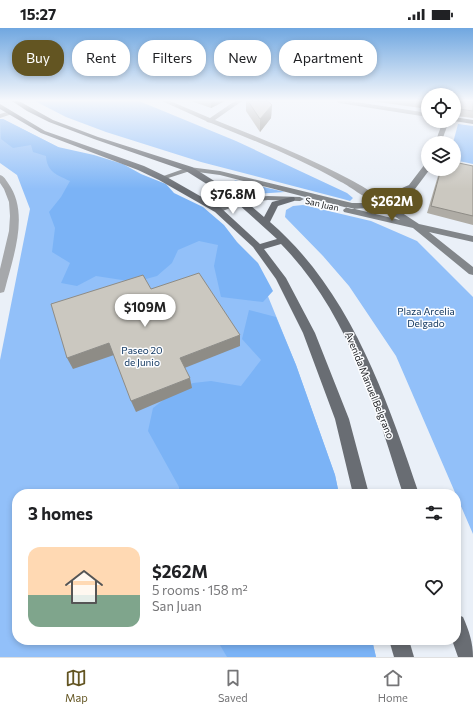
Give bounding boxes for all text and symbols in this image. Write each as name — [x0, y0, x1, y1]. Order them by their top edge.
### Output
text: 15:27 — [20, 5, 56, 23]
chip: Buy — [12, 40, 64, 76]
chip: Rent — [72, 40, 130, 76]
chip: Filters — [138, 40, 206, 76]
chip: New — [214, 40, 271, 76]
chip: Apartment — [279, 40, 377, 76]
map controls — [421, 88, 461, 176]
button: locate — [421, 88, 461, 128]
button: layers — [421, 136, 461, 176]
pin: $76.8M — [200, 181, 266, 215]
text: $76.8M — [210, 186, 256, 202]
pin: $262M — [364, 188, 420, 222]
text: $262M — [371, 193, 413, 209]
street label: San Juan — [304, 195, 340, 213]
pin: $109M — [117, 294, 173, 328]
text: $109M — [124, 299, 166, 315]
park label: Plaza Arcelia Delgado — [397, 305, 455, 329]
street label: Avenida Manuel Belgrano — [343, 330, 397, 440]
park label: Paseo 20 de Junio — [121, 344, 163, 368]
icon: filters — [423, 502, 445, 524]
text: 3 homes — [28, 503, 93, 524]
text: $262M — [152, 561, 208, 582]
icon: home — [60, 563, 108, 611]
icon: heart — [423, 576, 445, 598]
text: 5 rooms · 158 m² — [152, 582, 248, 598]
text: San Juan — [152, 598, 202, 614]
tab: Map — [65, 667, 88, 704]
tab: Saved — [218, 667, 248, 704]
tab: Home — [378, 667, 408, 704]

